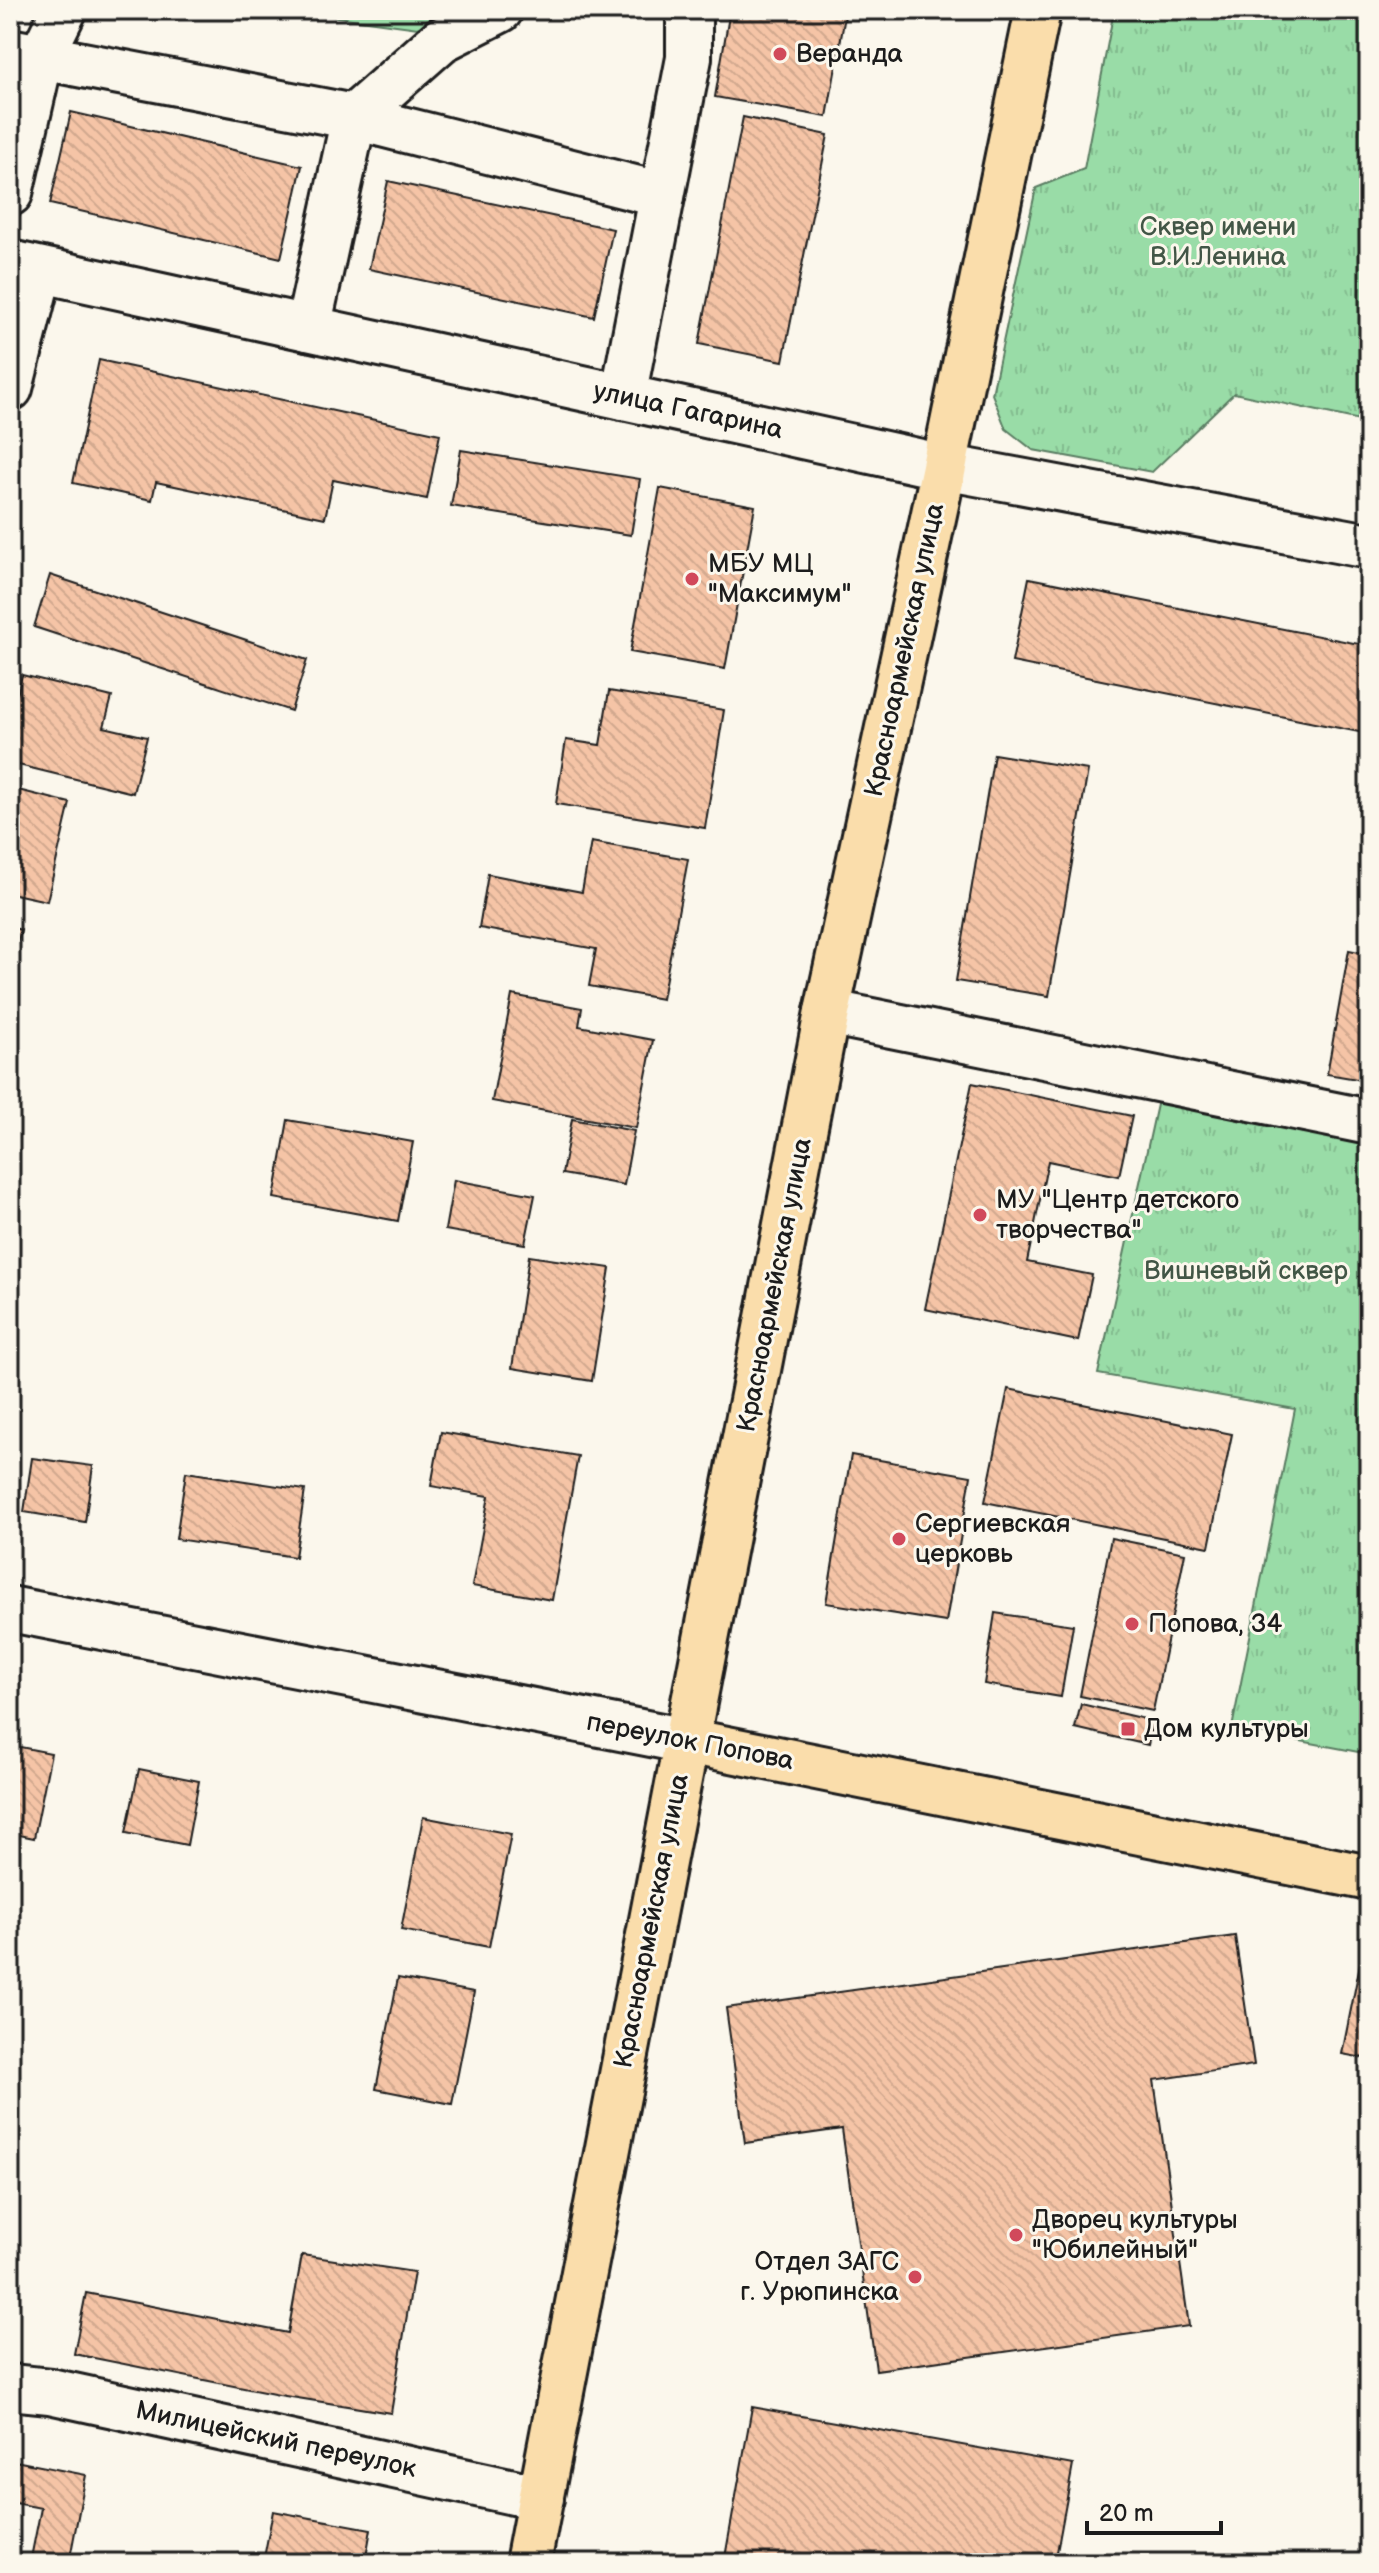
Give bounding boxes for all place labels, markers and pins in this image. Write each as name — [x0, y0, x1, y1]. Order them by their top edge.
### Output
place label: Веранда — [796, 39, 903, 70]
marker: Веранда — [771, 45, 789, 63]
place label: МБУ МЦ "Максимум" — [708, 549, 851, 610]
marker: МБУ МЦ "Максимум" — [683, 570, 701, 588]
place label: МУ "Центр детского творчества" — [996, 1185, 1239, 1246]
marker: МУ "Центр детского творчества" — [971, 1206, 989, 1224]
place label: Сергиевская церковь — [915, 1509, 1070, 1570]
marker: Сергиевская церковь — [890, 1530, 908, 1548]
place label: Попова, 34 — [1148, 1609, 1282, 1640]
marker: Попова, 34 — [1123, 1615, 1141, 1633]
place label: Дом культуры — [1144, 1714, 1309, 1745]
marker: Дом культуры — [1119, 1720, 1137, 1738]
place label: Дворец культуры "Юбилейный" — [1032, 2205, 1238, 2266]
marker: Дворец культуры "Юбилейный" — [1007, 2226, 1025, 2244]
place label: Отдел ЗАГС г. Урюпинска — [740, 2247, 899, 2308]
marker: Отдел ЗАГС г. Урюпинска — [906, 2268, 924, 2286]

